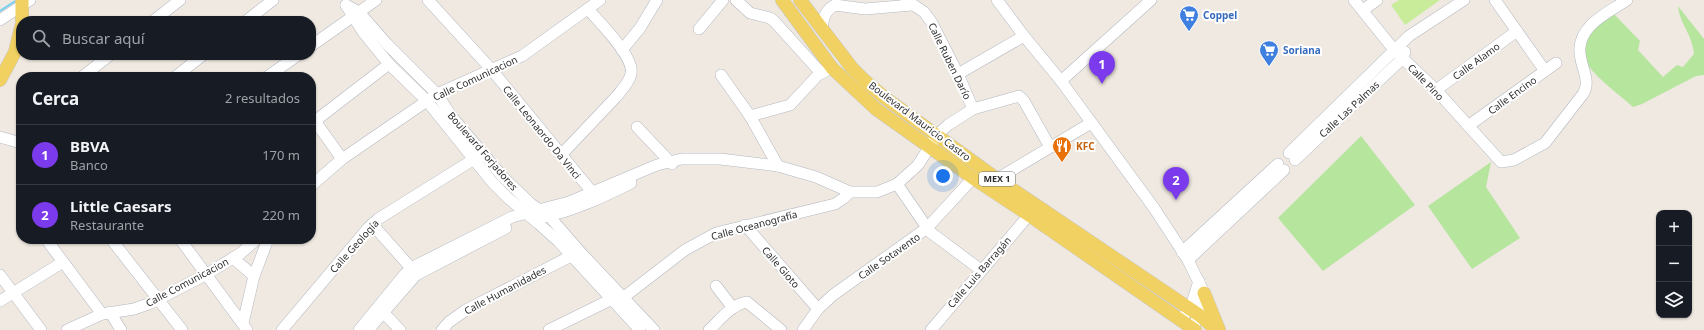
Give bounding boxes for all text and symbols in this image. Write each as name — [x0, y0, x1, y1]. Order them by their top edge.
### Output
supermarket icon: Coppel — [1178, 4, 1200, 32]
place label: Coppel — [1203, 8, 1237, 22]
search box — [16, 16, 316, 60]
street label: Calle Ruben Darío — [925, 20, 975, 102]
icon: search — [30, 27, 52, 49]
text: Buscar aquí — [62, 28, 145, 48]
supermarket icon: Soriana — [1258, 39, 1280, 67]
street label: Calle Alamo — [1450, 39, 1502, 83]
place label: Soriana — [1283, 43, 1321, 57]
pin: 1 — [1089, 51, 1115, 84]
street label: Calle Comunicacion — [430, 52, 520, 104]
street label: Calle Pino — [1405, 61, 1447, 103]
street label: Calle Encino — [1485, 73, 1539, 117]
street label: Calle Las Palmas — [1316, 77, 1382, 141]
street label: Boulevard Mauricio Castro — [866, 78, 974, 164]
street label: Calle Leonaordo Da Vinci — [500, 82, 584, 182]
text: Cerca — [32, 87, 79, 110]
text: 2 resultados — [225, 89, 300, 107]
street label: Boulevard Forjadores — [445, 109, 521, 194]
restaurant icon: KFC — [1051, 135, 1073, 163]
text: BBVA — [70, 136, 109, 156]
place label: KFC — [1076, 139, 1095, 153]
text: 1 — [41, 146, 49, 164]
text: 170 m — [262, 146, 300, 164]
text: Banco — [70, 156, 108, 174]
your location — [933, 166, 953, 186]
pin: 2 — [1163, 167, 1189, 200]
road number: MEX 1 — [979, 172, 1015, 186]
text: Little Caesars — [70, 196, 172, 216]
text: 2 — [41, 206, 49, 224]
text: 220 m — [262, 206, 300, 224]
street label: Calle Oceanografía — [709, 207, 799, 243]
map controls — [1656, 210, 1692, 318]
button: + — [1656, 210, 1692, 246]
text: Restaurante — [70, 216, 144, 234]
street label: Calle Geología — [326, 216, 382, 276]
street label: Calle Sotavento — [855, 229, 923, 283]
street label: Calle Luis Barragán — [944, 233, 1014, 311]
street label: Calle Gioto — [759, 243, 803, 291]
button: − — [1656, 246, 1692, 282]
street label: Calle Comunicacion — [143, 254, 231, 310]
street label: Calle Humanidades — [462, 262, 549, 318]
button: layers — [1656, 282, 1692, 318]

